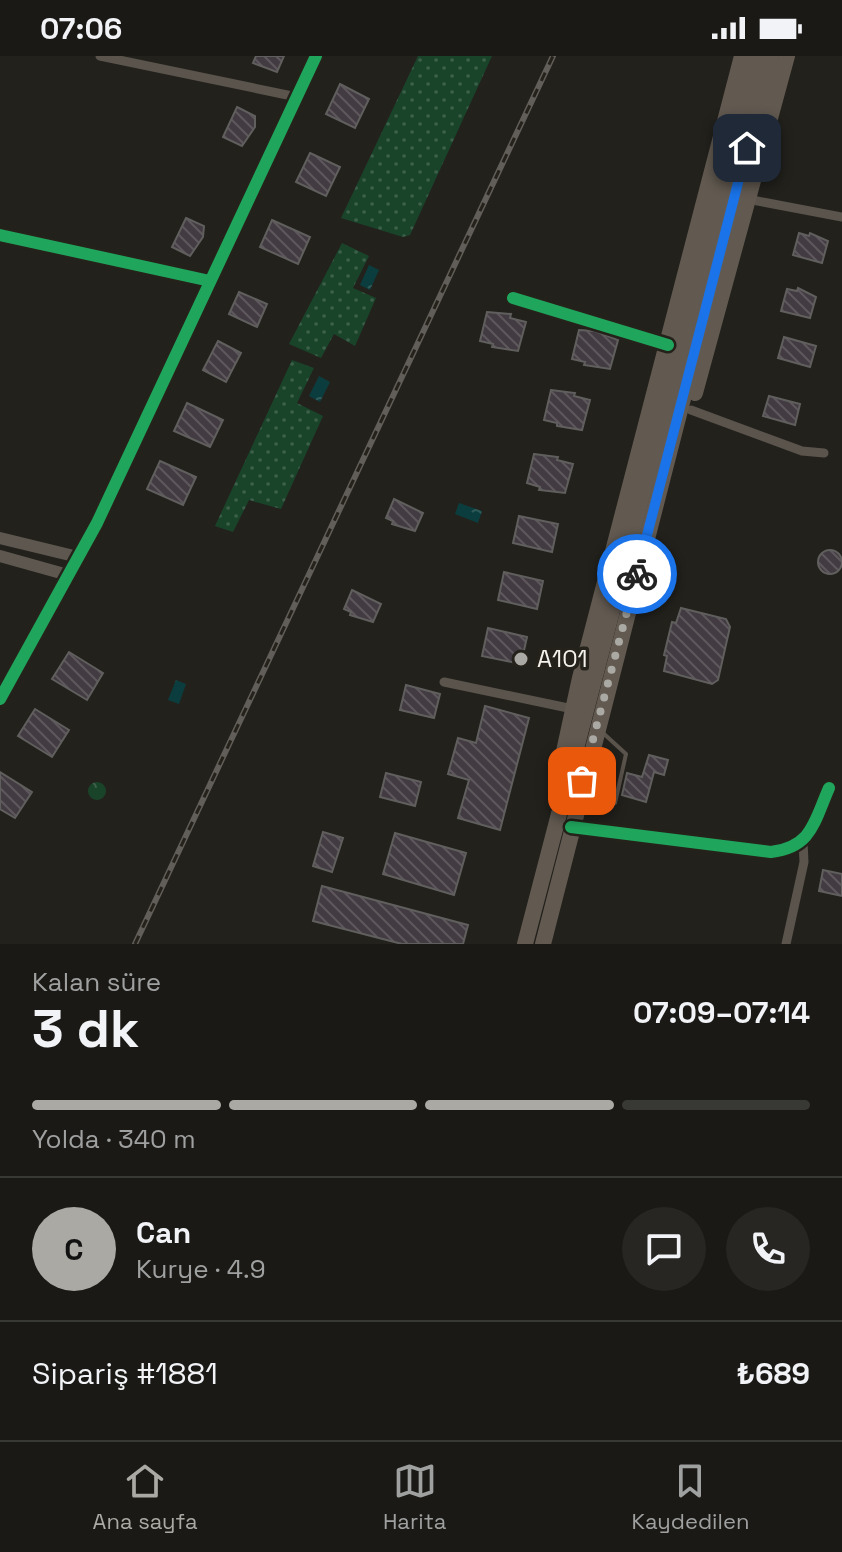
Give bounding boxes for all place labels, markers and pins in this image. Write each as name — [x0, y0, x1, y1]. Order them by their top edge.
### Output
pin — [713, 114, 781, 182]
place label: A101 — [537, 643, 588, 674]
marker: A101 — [512, 650, 530, 668]
pin — [548, 747, 616, 815]

